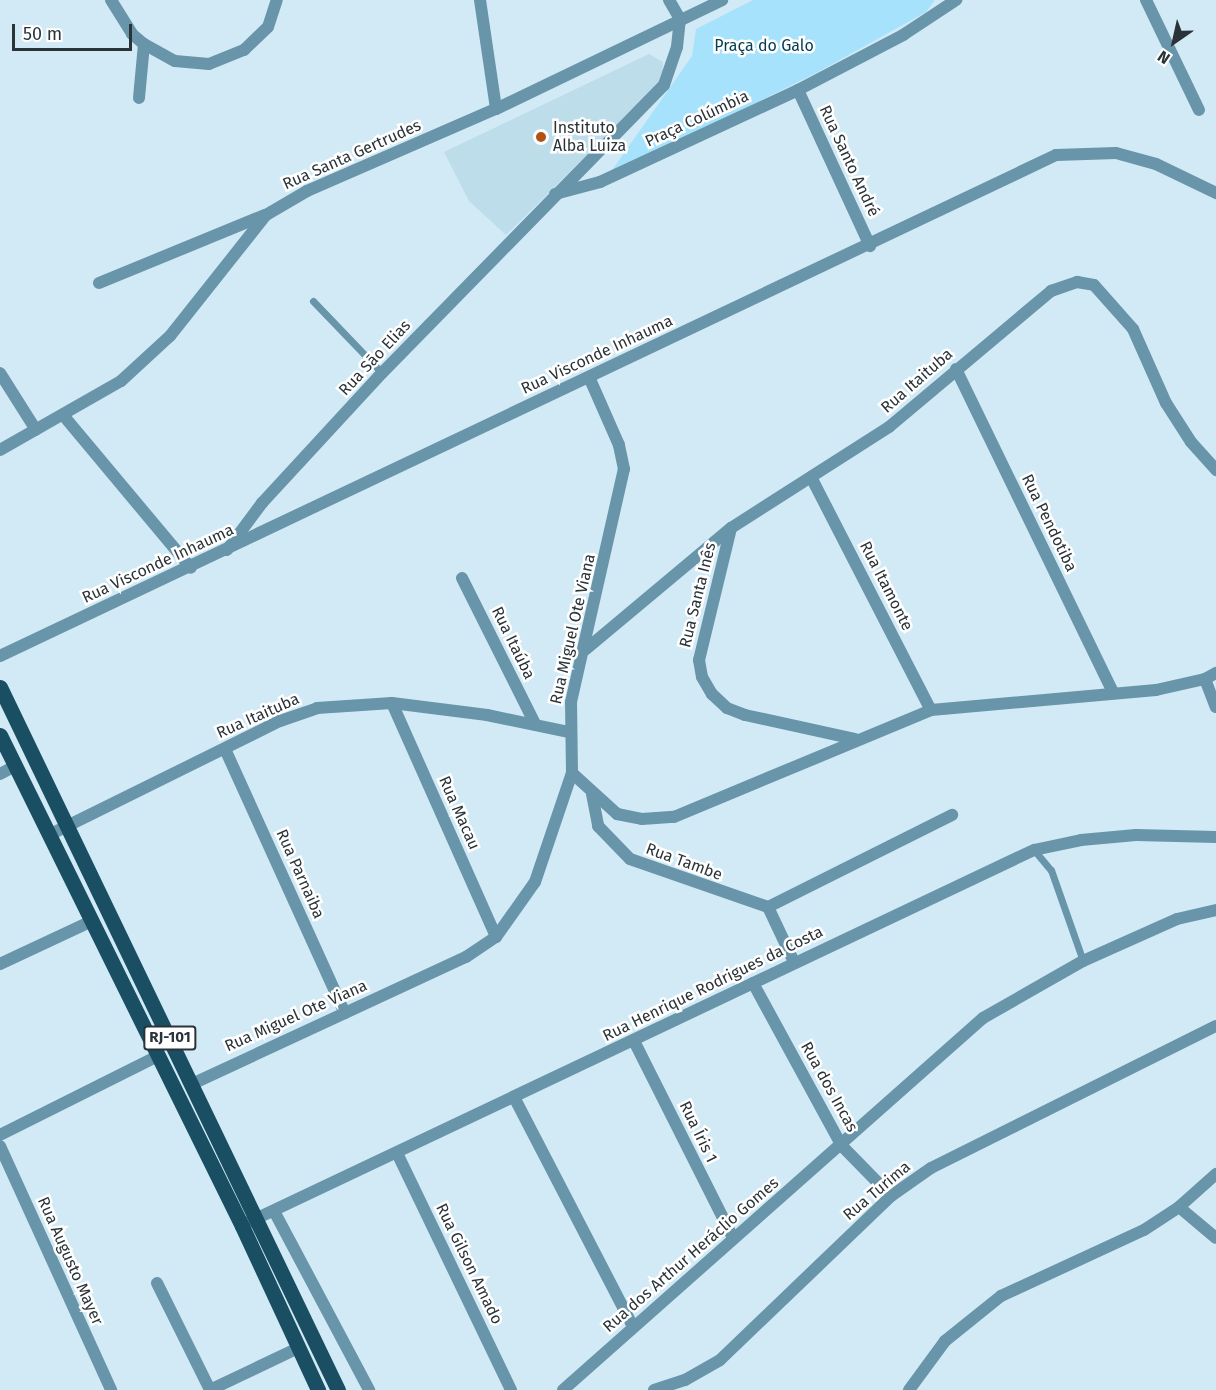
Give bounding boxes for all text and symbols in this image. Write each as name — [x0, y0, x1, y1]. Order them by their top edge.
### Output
scale bar — [15, 12, 135, 50]
north arrow — [1144, 12, 1204, 72]
text: 50 m — [23, 23, 62, 45]
park label: Praça do Galo — [714, 36, 814, 56]
text: N — [1154, 46, 1173, 68]
street label: Praça Colúmbia — [642, 87, 752, 151]
street label: Rua Santo André — [815, 102, 883, 220]
street label: Rua Santa Gertrudes — [280, 116, 424, 194]
place label: Instituto Alba Luiza — [553, 118, 626, 156]
marker: Instituto Alba Luiza — [534, 130, 548, 144]
street label: Rua Visconde Inhauma — [518, 311, 676, 399]
street label: Rua Sāo Elias — [335, 316, 415, 400]
street label: Rua Itaituba — [877, 345, 957, 417]
street label: Rua Pendotiba — [1017, 471, 1081, 575]
street label: Rua Visconde Inhauma — [79, 520, 237, 608]
street label: Rua Itamonte — [855, 538, 917, 634]
street label: Rua Santa Inês — [676, 540, 720, 650]
street label: Rua Miguel Ote Viana — [546, 552, 600, 706]
street label: Rua Itaúba — [487, 604, 539, 682]
street label: Rua Itaituba — [214, 689, 302, 743]
street label: Rua Macau — [434, 773, 484, 853]
street label: Rua Parnaiba — [272, 826, 328, 922]
street label: Rua Tambe — [643, 839, 725, 885]
street label: Rua Henrique Rodrigues da Costa — [600, 922, 826, 1046]
street label: Rua Miguel Ote Viana — [222, 976, 370, 1056]
road number: RJ-101 — [143, 1026, 197, 1050]
street label: Rua dos Incas — [796, 1039, 862, 1135]
street label: Rua Íris 1 — [675, 1098, 721, 1166]
street label: Rua Turima — [839, 1157, 915, 1225]
street label: Rua dos Arthur Heráclio Gomes — [599, 1173, 783, 1337]
street label: Rua Augusto Mayer — [33, 1194, 107, 1328]
street label: Rua Gilson Amado — [431, 1200, 507, 1328]

